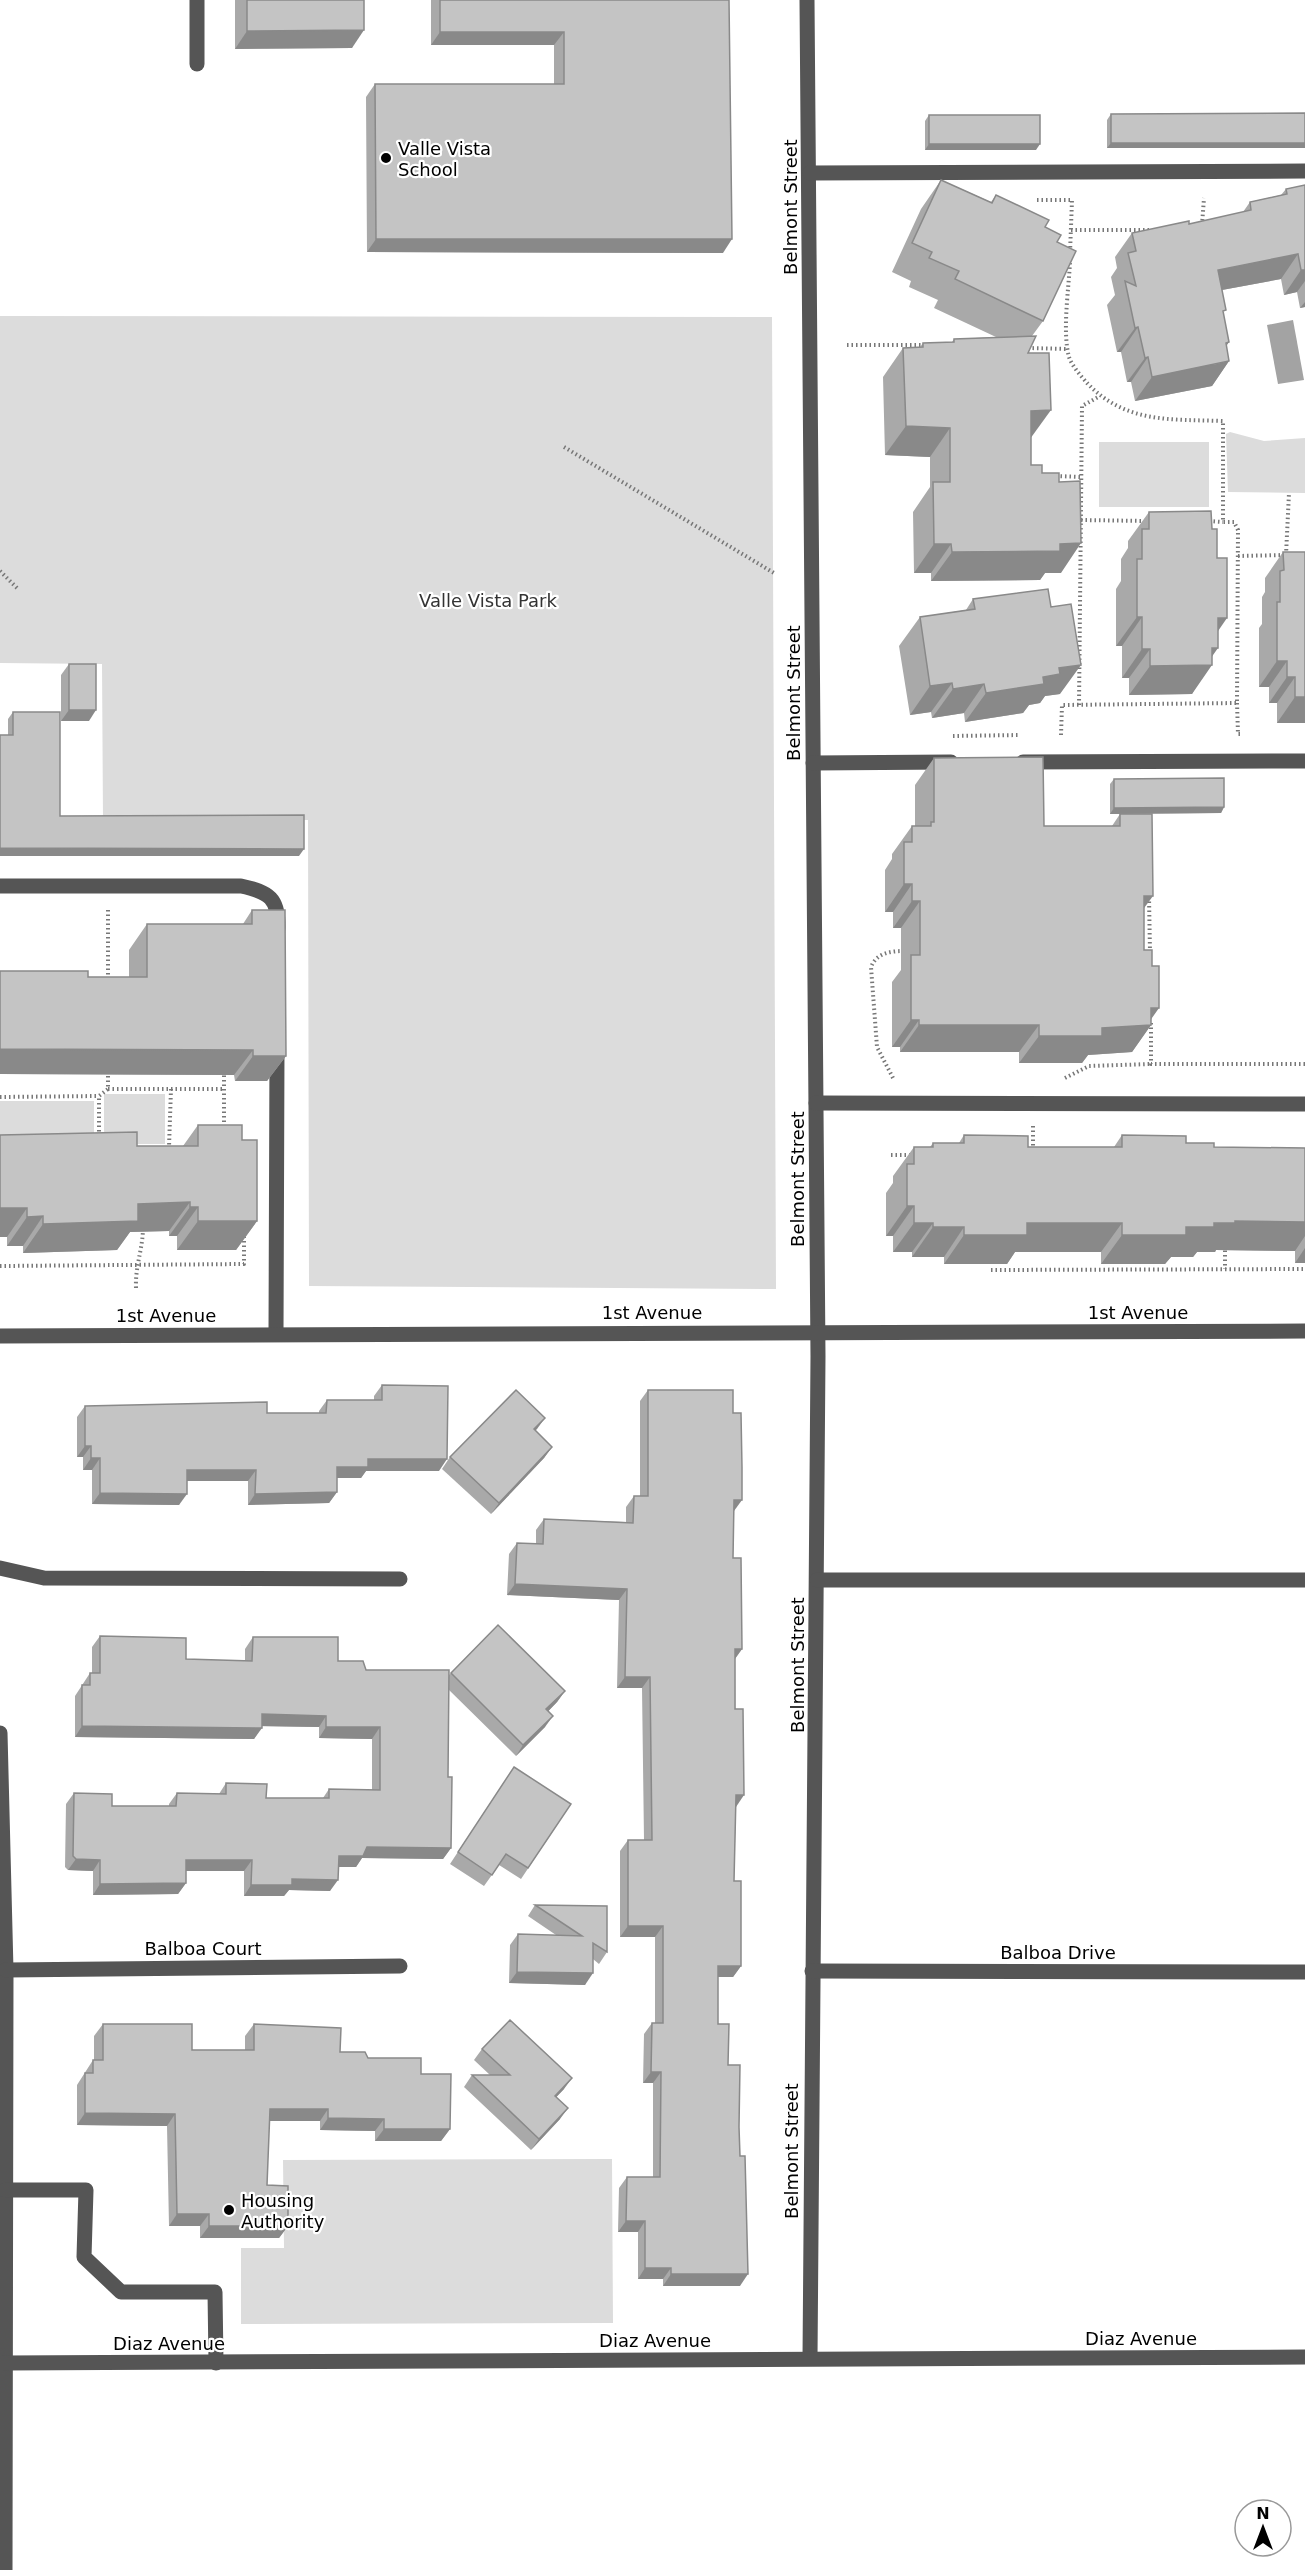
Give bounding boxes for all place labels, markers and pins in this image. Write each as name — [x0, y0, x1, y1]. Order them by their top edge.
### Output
place label: Valle Vista School — [398, 138, 491, 180]
marker: Valle Vista School — [379, 151, 393, 165]
place label: Housing Authority — [241, 2190, 325, 2232]
marker: Housing Authority — [222, 2203, 236, 2217]

